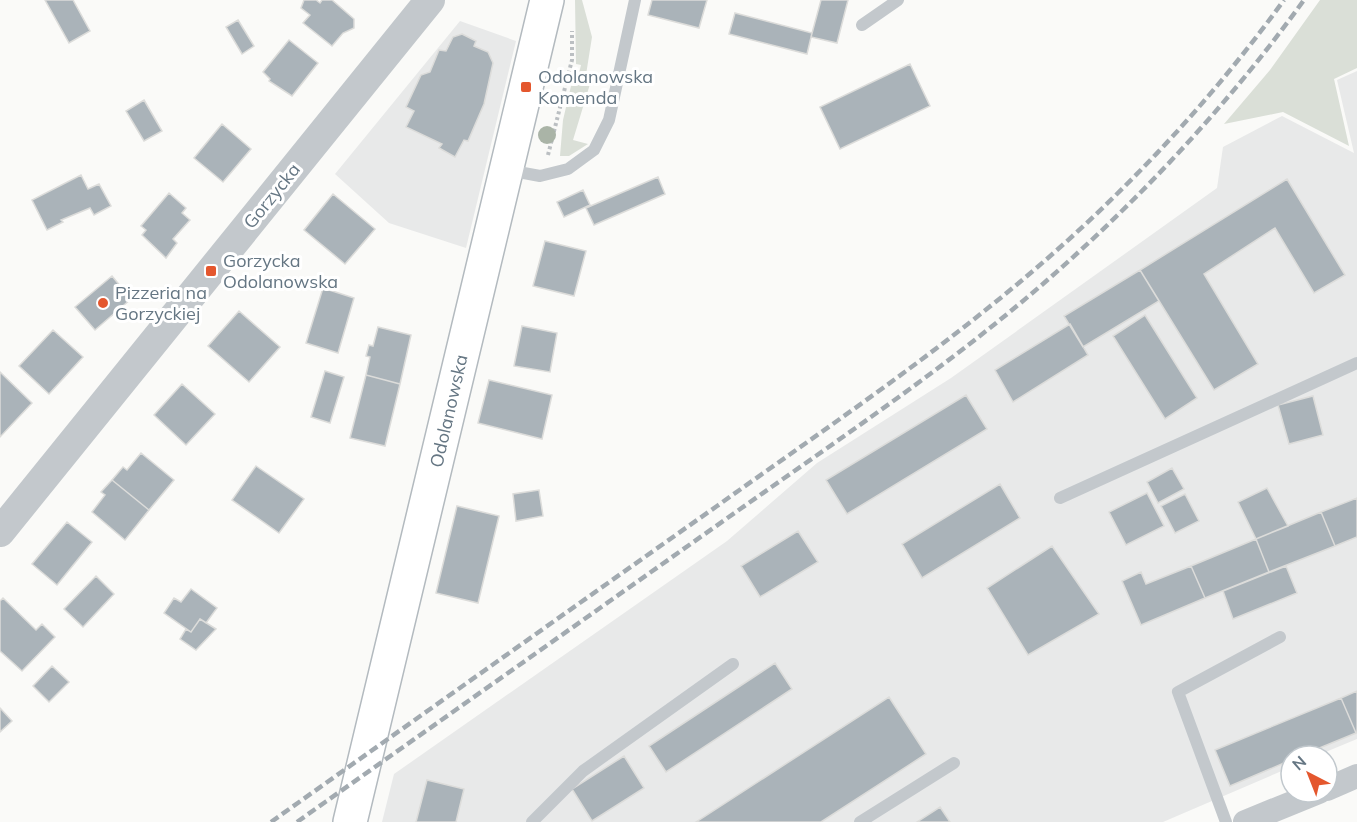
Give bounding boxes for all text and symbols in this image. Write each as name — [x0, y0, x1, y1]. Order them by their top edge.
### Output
place label: Odolanowska Komenda — [538, 65, 653, 109]
marker: Odolanowska Komenda — [519, 80, 533, 94]
street label: Gorzycka — [238, 158, 305, 233]
place label: Gorzycka Odolanowska — [223, 249, 338, 293]
marker: Gorzycka Odolanowska — [204, 264, 218, 278]
place label: Pizzeria na Gorzyckiej — [115, 281, 207, 325]
marker: Pizzeria na Gorzyckiej — [96, 296, 110, 310]
street label: Odolanowska — [424, 352, 473, 470]
north arrow — [1279, 744, 1339, 804]
text: N — [1288, 751, 1310, 774]

